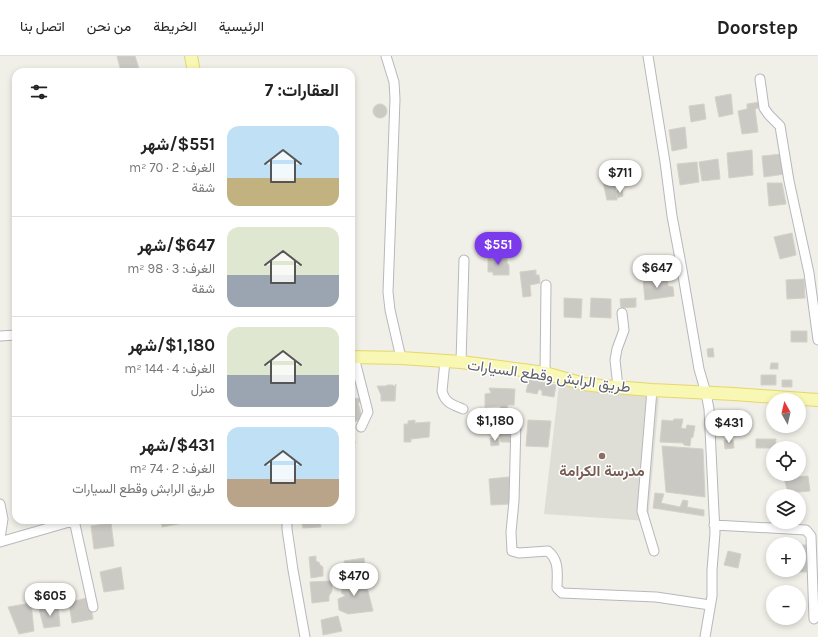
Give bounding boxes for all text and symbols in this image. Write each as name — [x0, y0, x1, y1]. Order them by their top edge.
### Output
text: Doorstep — [717, 17, 798, 39]
text: اتصل بنا — [20, 18, 65, 35]
text: من نحن — [87, 18, 131, 35]
text: الخريطة — [153, 18, 197, 35]
text: الرئيسية — [219, 18, 264, 35]
text: العقارات: 7 — [265, 80, 339, 100]
icon: filters — [28, 81, 50, 103]
text: $551/شهر — [141, 134, 215, 154]
icon: home — [259, 142, 307, 190]
text: الغرف: 2 · 70 m² — [129, 160, 215, 175]
pin: $711 — [596, 160, 644, 194]
text: $711 — [608, 165, 632, 180]
text: شقة — [192, 180, 215, 195]
pin: $551 — [474, 232, 522, 266]
text: $647/شهر — [138, 235, 215, 255]
text: $551 — [484, 237, 512, 252]
icon: home — [259, 243, 307, 291]
pin: $647 — [633, 255, 681, 289]
text: $647 — [641, 260, 673, 275]
text: الغرف: 3 · 98 m² — [127, 261, 215, 276]
text: شقة — [192, 281, 215, 296]
text: $1,180/شهر — [128, 335, 215, 355]
icon: home — [259, 343, 307, 391]
street label: طريق الرابش وقطع السيارات — [466, 356, 632, 398]
text: الغرف: 4 · 144 m² — [124, 361, 215, 376]
text: منزل — [191, 381, 215, 396]
north arrow — [766, 393, 806, 433]
map controls — [766, 393, 806, 625]
pin: $1,180 — [462, 408, 528, 442]
pin: $431 — [705, 410, 753, 444]
text: $1,180 — [476, 413, 514, 428]
text: $431 — [714, 415, 744, 430]
text: $431/شهر — [140, 435, 215, 455]
button: locate — [766, 441, 806, 481]
icon: home — [259, 443, 307, 491]
marker: مدرسة الكرامة — [597, 451, 607, 461]
text: الغرف: 2 · 74 m² — [129, 461, 215, 476]
place label: مدرسة الكرامة — [559, 462, 645, 480]
text: طريق الرابش وقطع السيارات — [72, 481, 215, 496]
button: layers — [766, 489, 806, 529]
button: + — [766, 537, 806, 577]
pin: $470 — [330, 563, 378, 597]
text: $470 — [338, 568, 370, 583]
pin: $605 — [26, 583, 74, 617]
button: − — [766, 585, 806, 625]
text: $605 — [34, 588, 66, 603]

